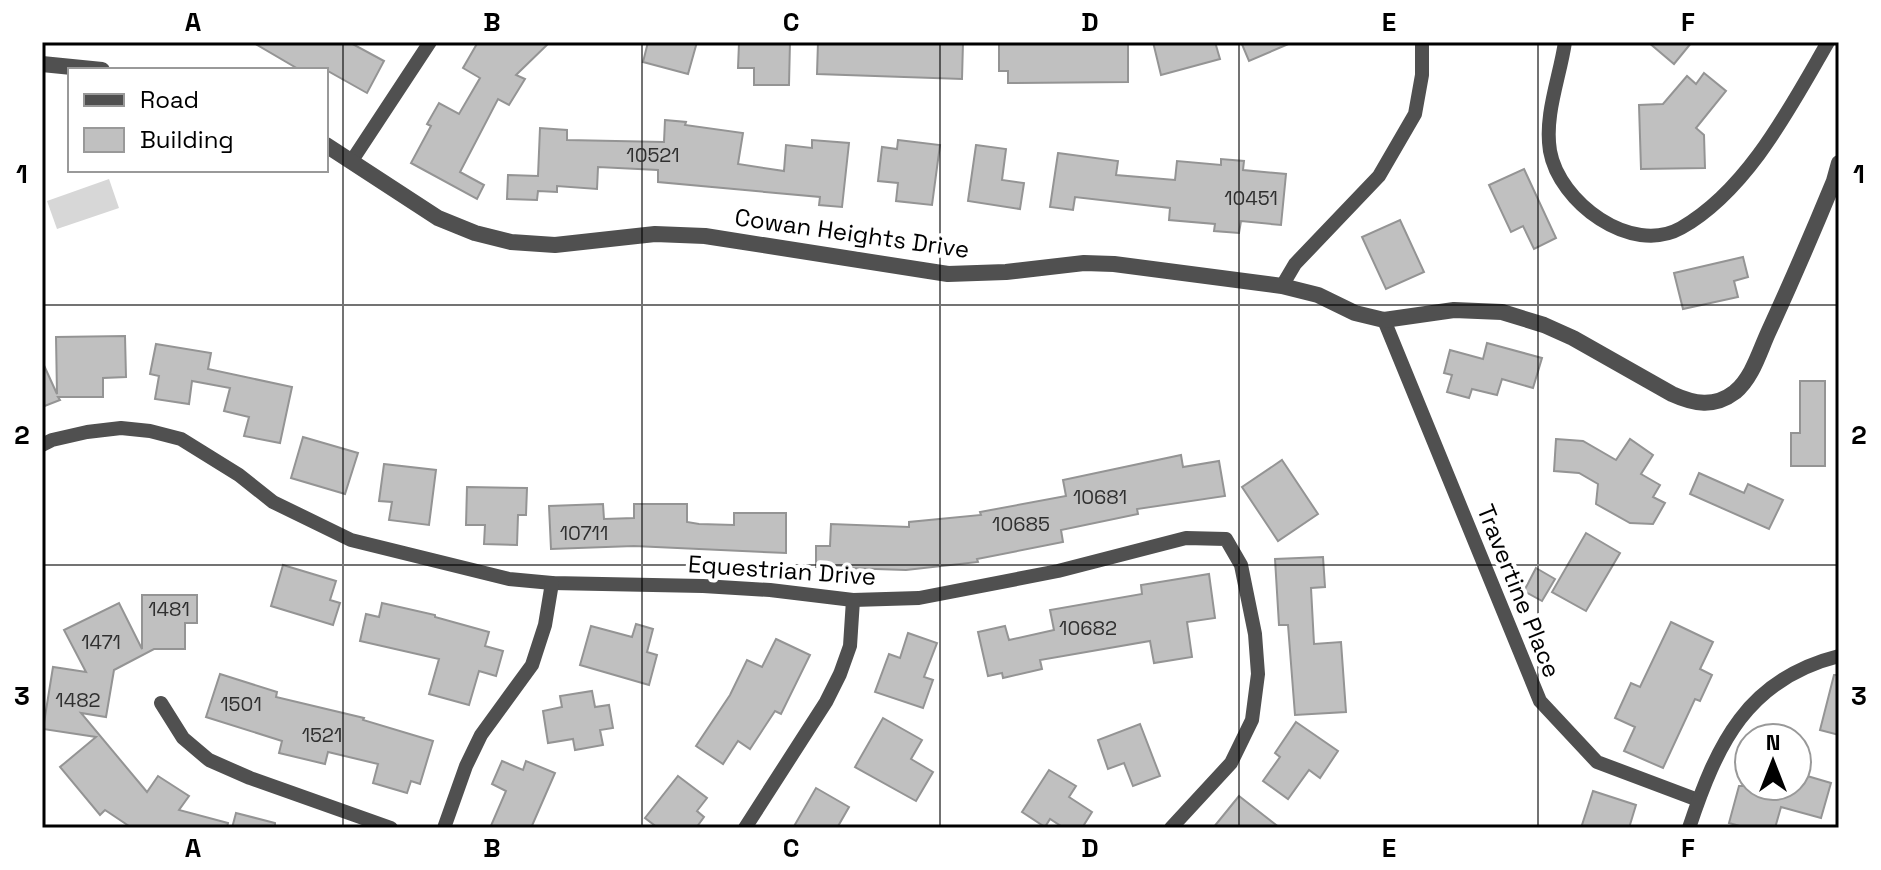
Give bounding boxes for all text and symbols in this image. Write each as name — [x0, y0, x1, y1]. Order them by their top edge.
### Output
text: A — [185, 5, 202, 39]
text: B — [483, 5, 501, 39]
text: C — [783, 5, 799, 39]
text: D — [1081, 5, 1099, 39]
text: E — [1382, 5, 1396, 39]
text: F — [1681, 5, 1695, 39]
legend — [68, 68, 328, 172]
text: Road — [140, 84, 199, 115]
text: Building — [140, 124, 234, 155]
house number: 10521 — [626, 142, 680, 168]
text: 1 — [16, 157, 28, 191]
text: 1 — [1853, 157, 1865, 191]
house number: 10451 — [1224, 185, 1278, 211]
street label: Cowan Heights Drive — [733, 201, 971, 265]
text: 2 — [14, 418, 30, 452]
text: 2 — [1851, 418, 1867, 452]
house number: 10681 — [1073, 484, 1127, 510]
street label: Travertine Place — [1470, 500, 1568, 682]
house number: 10685 — [992, 511, 1050, 537]
house number: 10711 — [560, 520, 608, 546]
street label: Equestrian Drive — [687, 548, 877, 592]
house number: 1481 — [148, 596, 190, 622]
house number: 10682 — [1059, 615, 1117, 641]
house number: 1471 — [81, 629, 121, 655]
text: 3 — [14, 679, 30, 713]
text: 3 — [1851, 679, 1867, 713]
house number: 1482 — [55, 687, 101, 713]
house number: 1501 — [220, 691, 262, 717]
house number: 1521 — [302, 722, 342, 748]
north arrow — [1733, 722, 1813, 802]
text: N — [1766, 728, 1780, 756]
text: A — [185, 831, 202, 865]
text: B — [483, 831, 501, 865]
text: C — [783, 831, 799, 865]
text: D — [1081, 831, 1099, 865]
text: E — [1382, 831, 1396, 865]
text: F — [1681, 831, 1695, 865]

